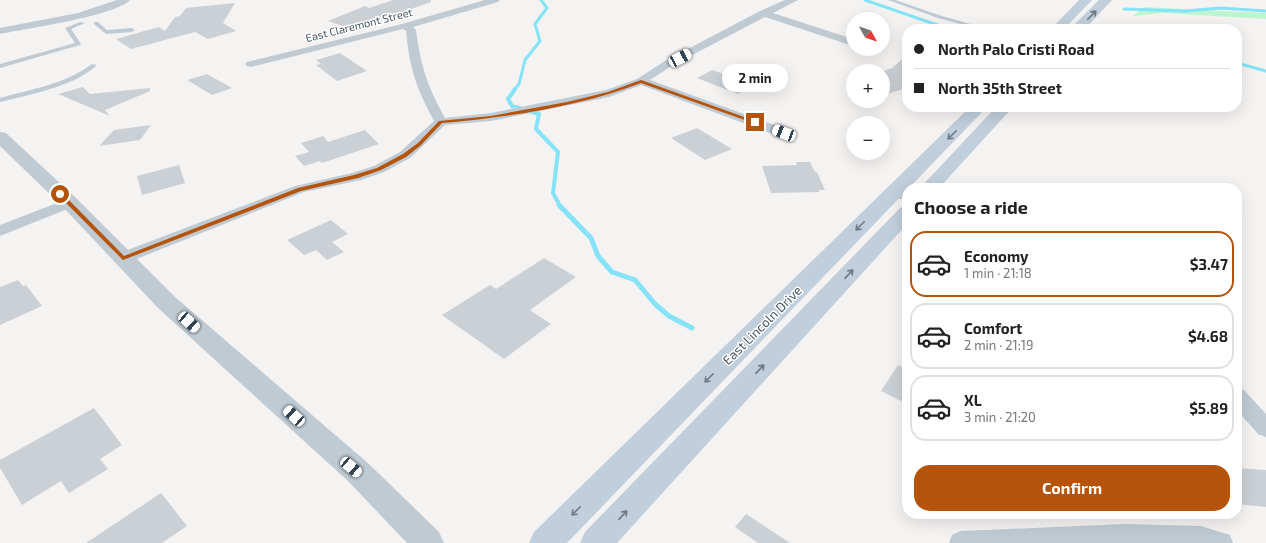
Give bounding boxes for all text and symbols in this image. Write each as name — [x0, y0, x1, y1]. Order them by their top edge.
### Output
street label: East Claremont Street — [304, 5, 414, 44]
one-way arrow — [1087, 10, 1096, 20]
north arrow — [846, 12, 890, 56]
map controls — [846, 12, 890, 160]
text: North Palo Cristi Road — [938, 40, 1094, 58]
car — [667, 47, 693, 69]
callout: 2 min — [722, 64, 788, 92]
button: + — [846, 64, 890, 108]
text: 2 min — [738, 70, 772, 86]
text: North 35th Street — [938, 79, 1062, 97]
route end — [746, 113, 764, 131]
button: − — [846, 116, 890, 160]
car — [771, 123, 797, 143]
one-way arrow — [947, 130, 957, 139]
route start — [51, 185, 69, 203]
text: Choose a ride — [914, 196, 1028, 218]
one-way arrow — [855, 222, 865, 231]
icon: car — [916, 246, 952, 282]
text: Economy — [964, 247, 1029, 265]
text: $3.47 — [1190, 255, 1228, 273]
text: 1 min · 21:18 — [964, 265, 1032, 281]
one-way arrow — [844, 269, 853, 279]
street label: East Lincoln Drive — [719, 282, 805, 368]
car — [176, 310, 202, 334]
icon: car — [916, 318, 952, 354]
text: Comfort — [964, 319, 1022, 337]
text: $4.68 — [1188, 327, 1228, 345]
text: 2 min · 21:19 — [964, 337, 1033, 353]
one-way arrow — [755, 364, 765, 374]
one-way arrow — [704, 373, 714, 383]
icon: car — [916, 390, 952, 426]
text: XL — [964, 391, 982, 409]
text: $5.89 — [1189, 399, 1228, 417]
car — [281, 404, 307, 428]
text: 3 min · 21:20 — [964, 409, 1036, 425]
car — [338, 455, 364, 479]
button: Confirm — [914, 465, 1230, 511]
one-way arrow — [572, 506, 581, 516]
one-way arrow — [618, 510, 627, 520]

